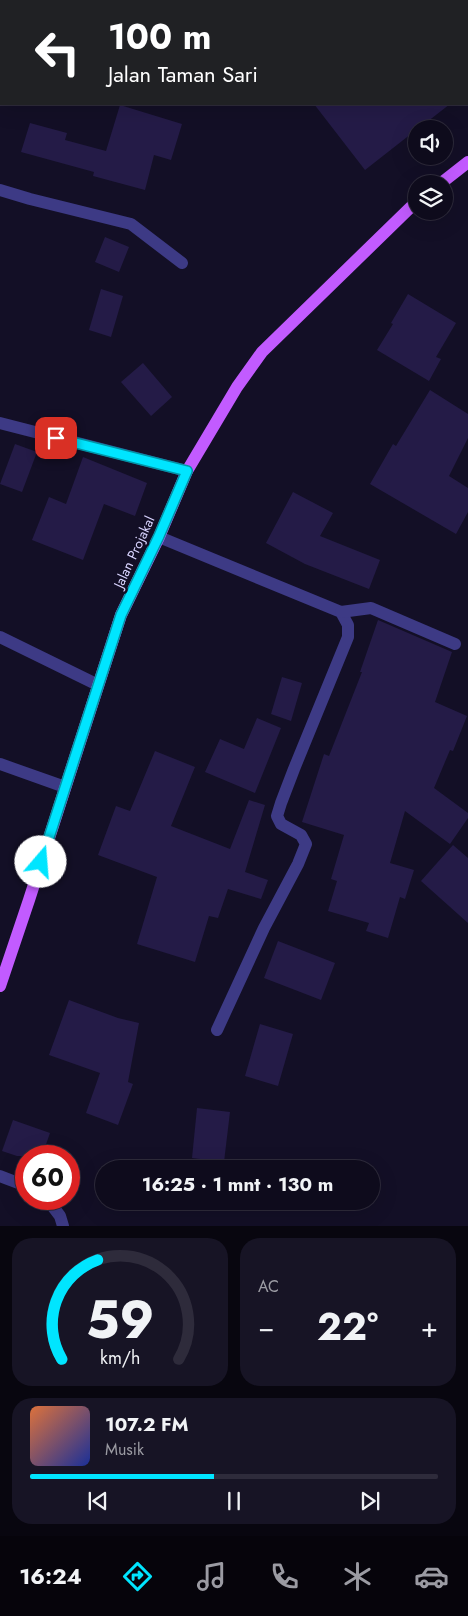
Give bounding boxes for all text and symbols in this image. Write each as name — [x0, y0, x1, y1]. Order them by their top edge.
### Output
text: 100 m — [108, 12, 211, 62]
icon: left — [25, 20, 90, 85]
text: Jalan Taman Sari — [108, 58, 258, 90]
map controls — [408, 120, 453, 220]
button: sound — [408, 120, 453, 165]
button: layers — [408, 175, 453, 220]
pin — [35, 417, 77, 459]
icon: arrive — [42, 424, 70, 452]
street label: Jalan Projakal — [108, 513, 159, 593]
position arrow — [14, 835, 66, 887]
speed limit sign: 60 — [15, 1145, 80, 1210]
text: 16:25 · 1 mnt · 130 m — [142, 1171, 333, 1198]
text: AC — [258, 1275, 279, 1298]
text: 59 — [86, 1282, 154, 1358]
text: 22° — [317, 1299, 378, 1354]
text: − — [258, 1307, 275, 1348]
text: + — [421, 1307, 438, 1348]
text: km/h — [100, 1345, 140, 1371]
text: 107.2 FM — [105, 1411, 189, 1438]
text: Musik — [105, 1438, 144, 1461]
icon: previous — [84, 1487, 112, 1515]
icon: pause — [220, 1487, 248, 1515]
icon: next — [356, 1487, 384, 1515]
icon: directions — [120, 1559, 155, 1594]
icon: music — [194, 1559, 229, 1594]
icon: phone — [267, 1559, 302, 1594]
icon: climate — [340, 1559, 375, 1594]
icon: car — [414, 1559, 449, 1594]
text: 16:24 — [19, 1560, 82, 1592]

